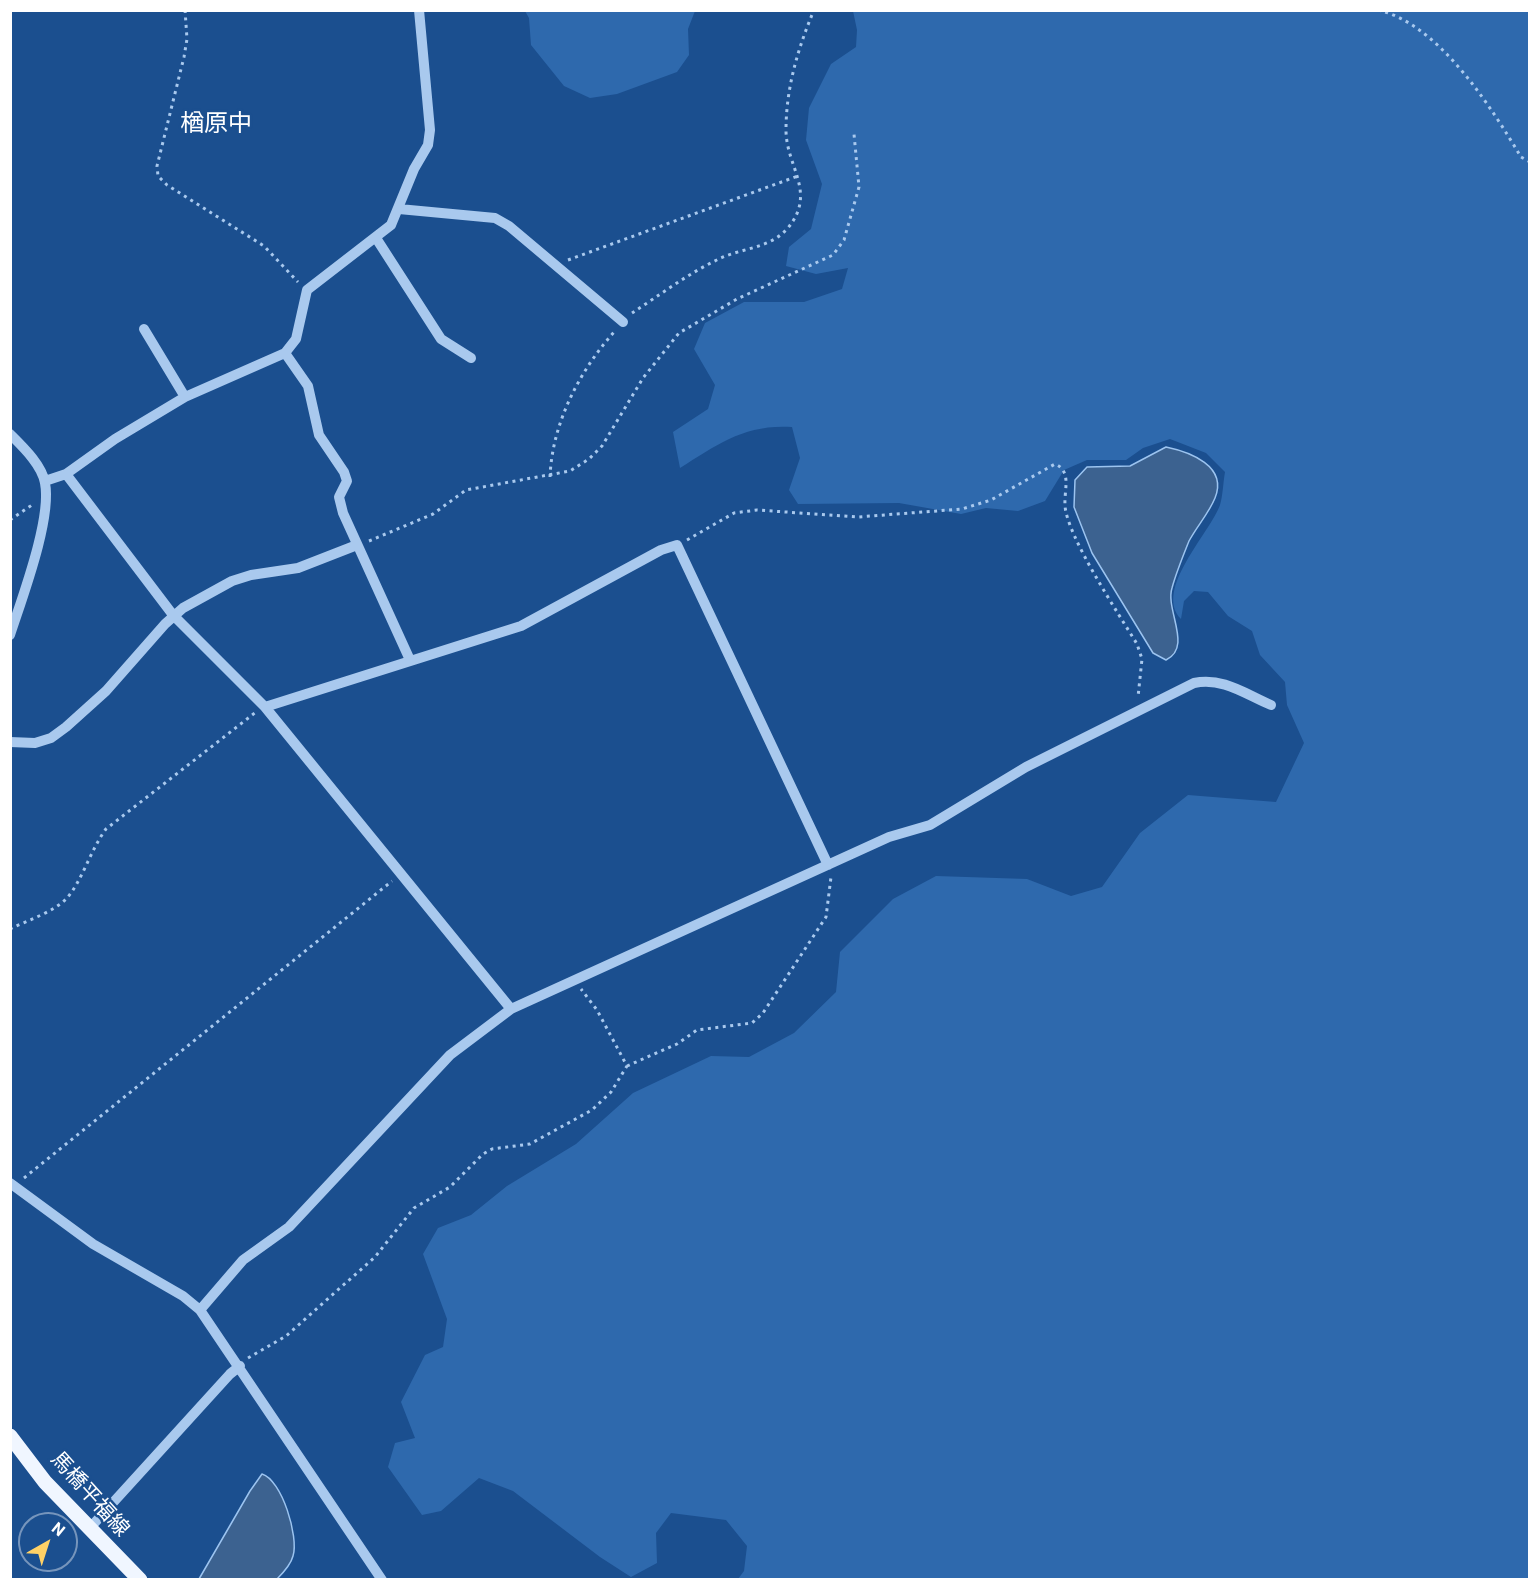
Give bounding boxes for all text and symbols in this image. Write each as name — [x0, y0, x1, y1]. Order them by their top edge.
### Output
district label: 楢原中 — [180, 111, 252, 139]
street label: 馬橋平福線 — [45, 1448, 133, 1542]
north arrow — [18, 1512, 78, 1572]
text: N — [48, 1518, 69, 1540]

